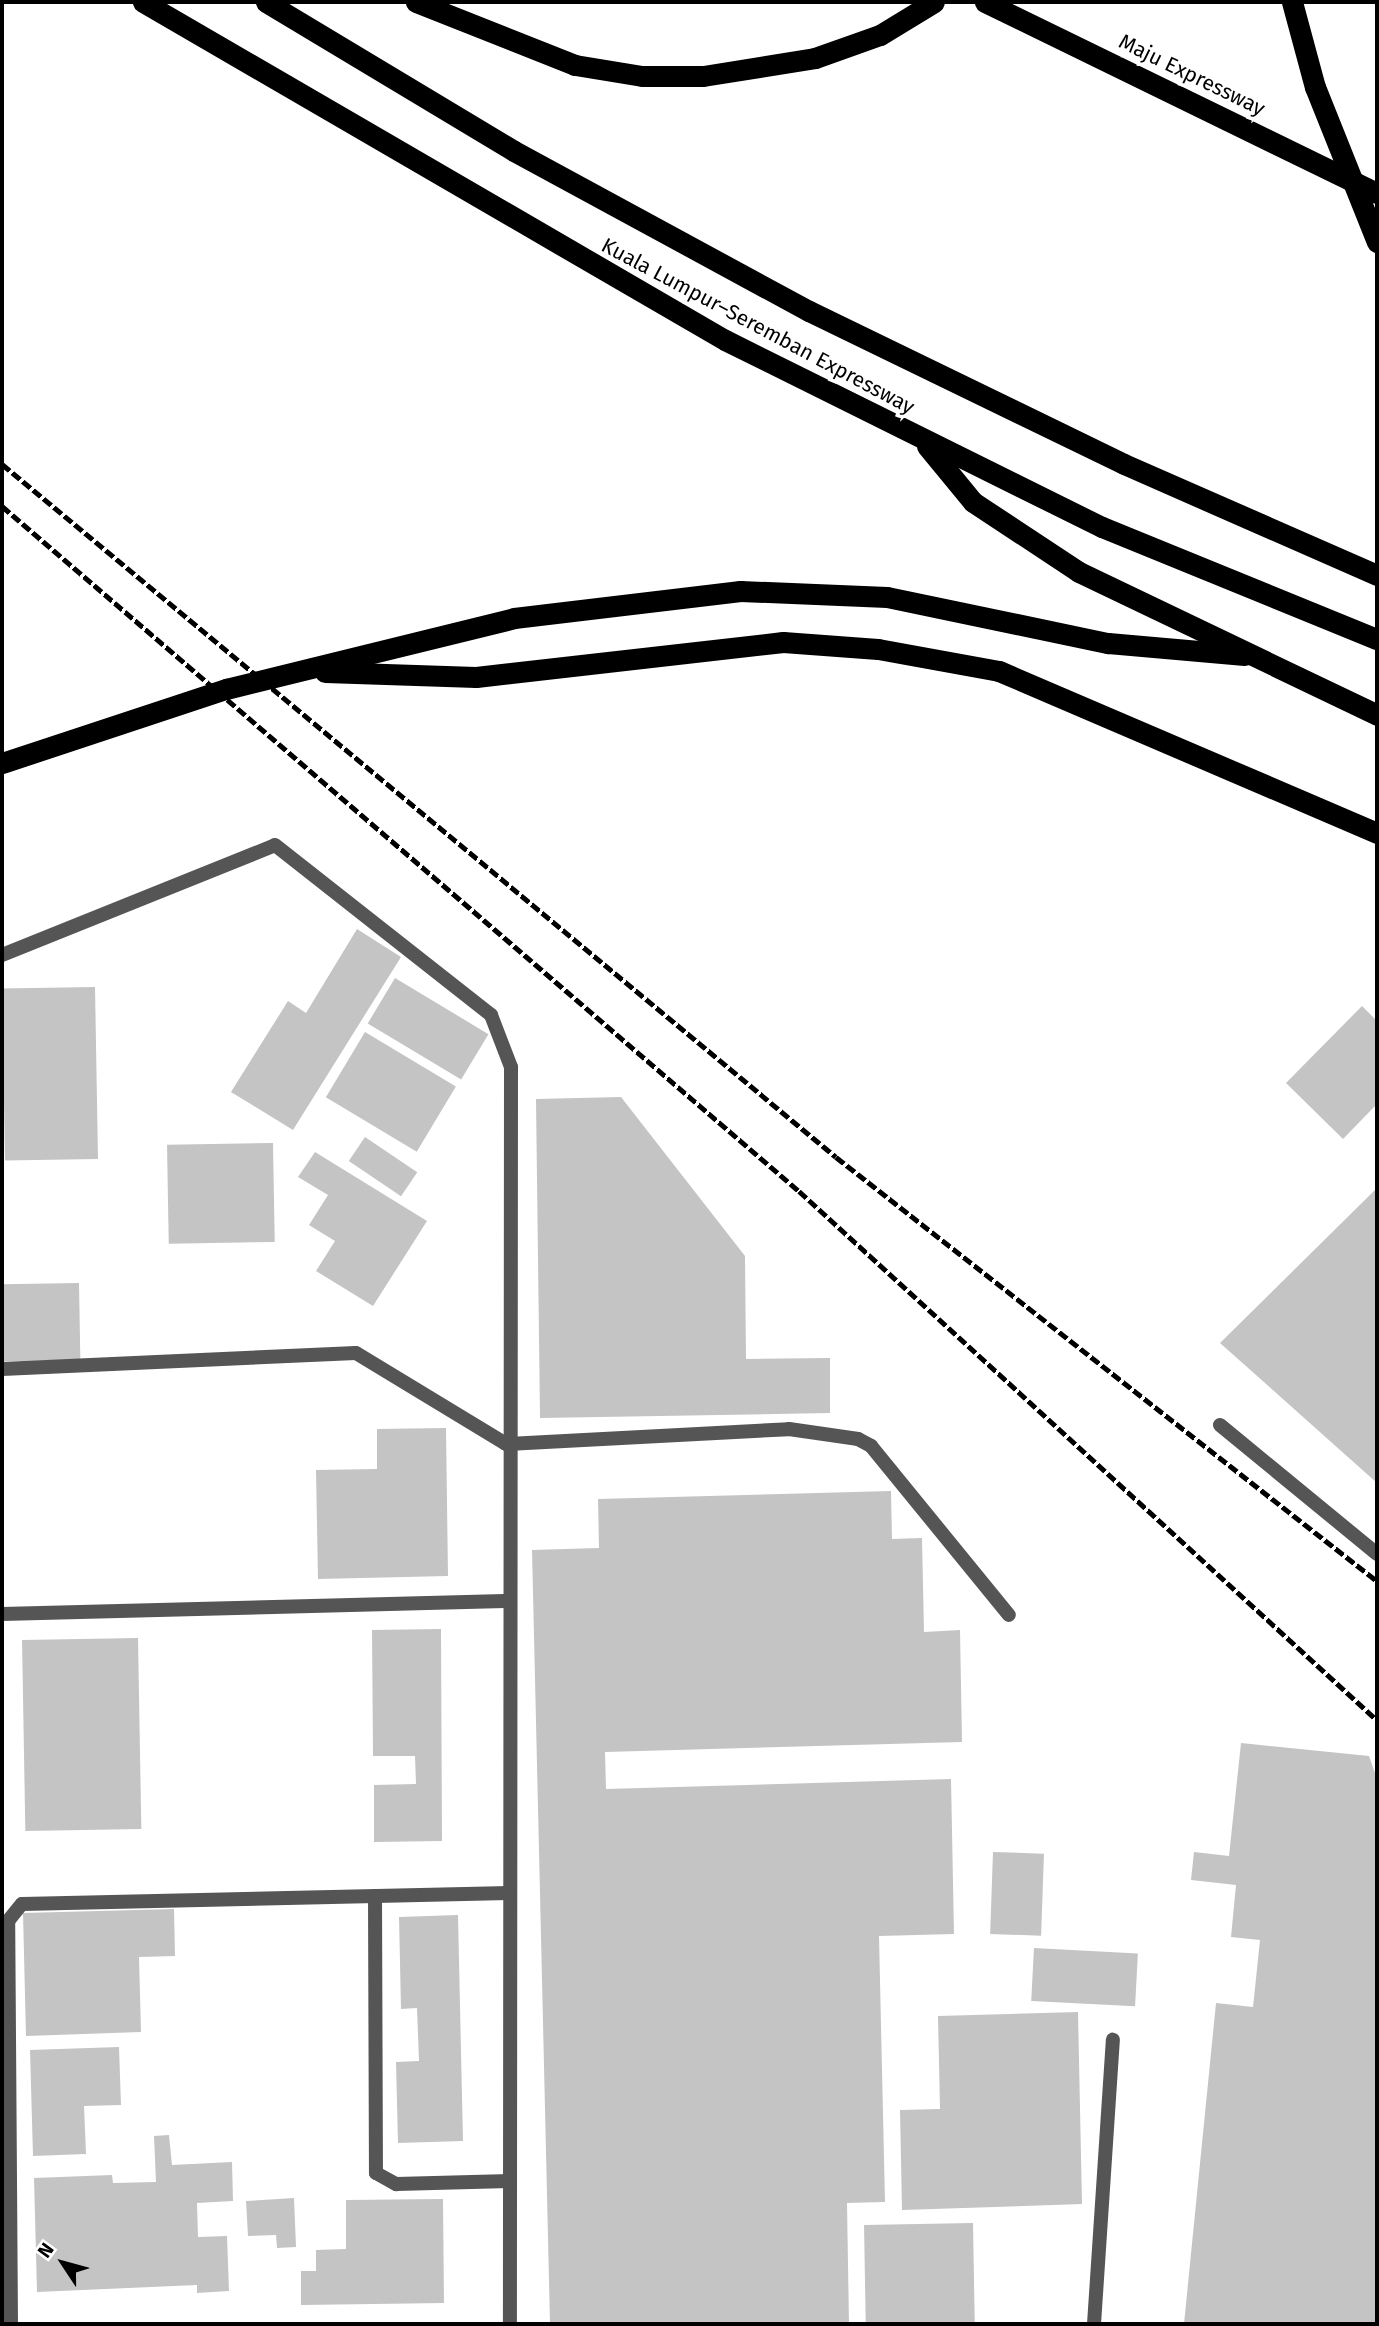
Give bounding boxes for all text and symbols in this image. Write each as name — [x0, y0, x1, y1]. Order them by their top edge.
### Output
street label: Maju Expressway — [1115, 29, 1269, 121]
street label: Kuala Lumpur–Seremban Expressway — [597, 233, 919, 419]
north arrow — [28, 2228, 98, 2298]
text: N — [33, 2239, 59, 2262]

